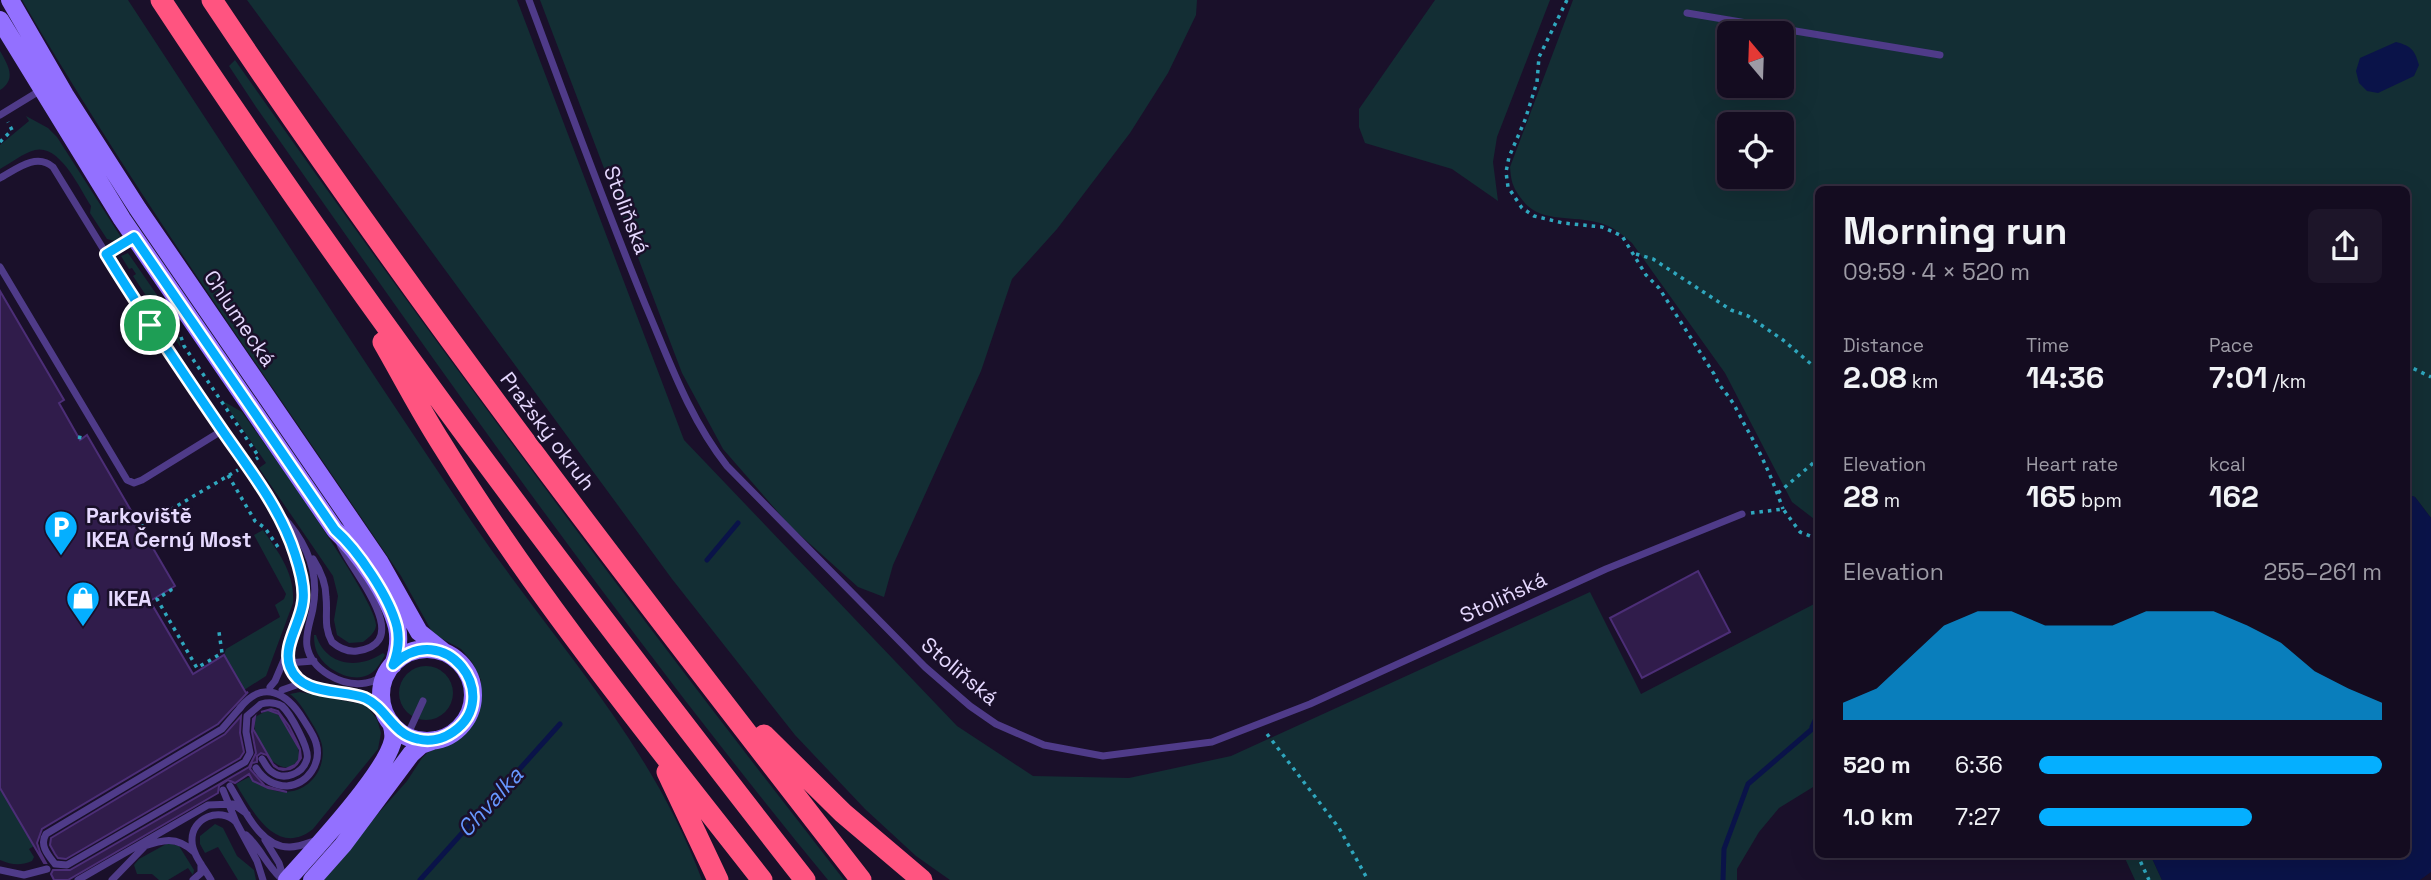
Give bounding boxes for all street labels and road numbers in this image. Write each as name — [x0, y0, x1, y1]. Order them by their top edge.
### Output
street label: Stoliňská — [598, 162, 656, 258]
street label: Chlumecká — [198, 265, 282, 371]
street label: Pražský okruh — [495, 366, 601, 496]
street label: Stoliňská — [1455, 565, 1551, 629]
street label: Stoliňská — [916, 631, 1004, 711]

